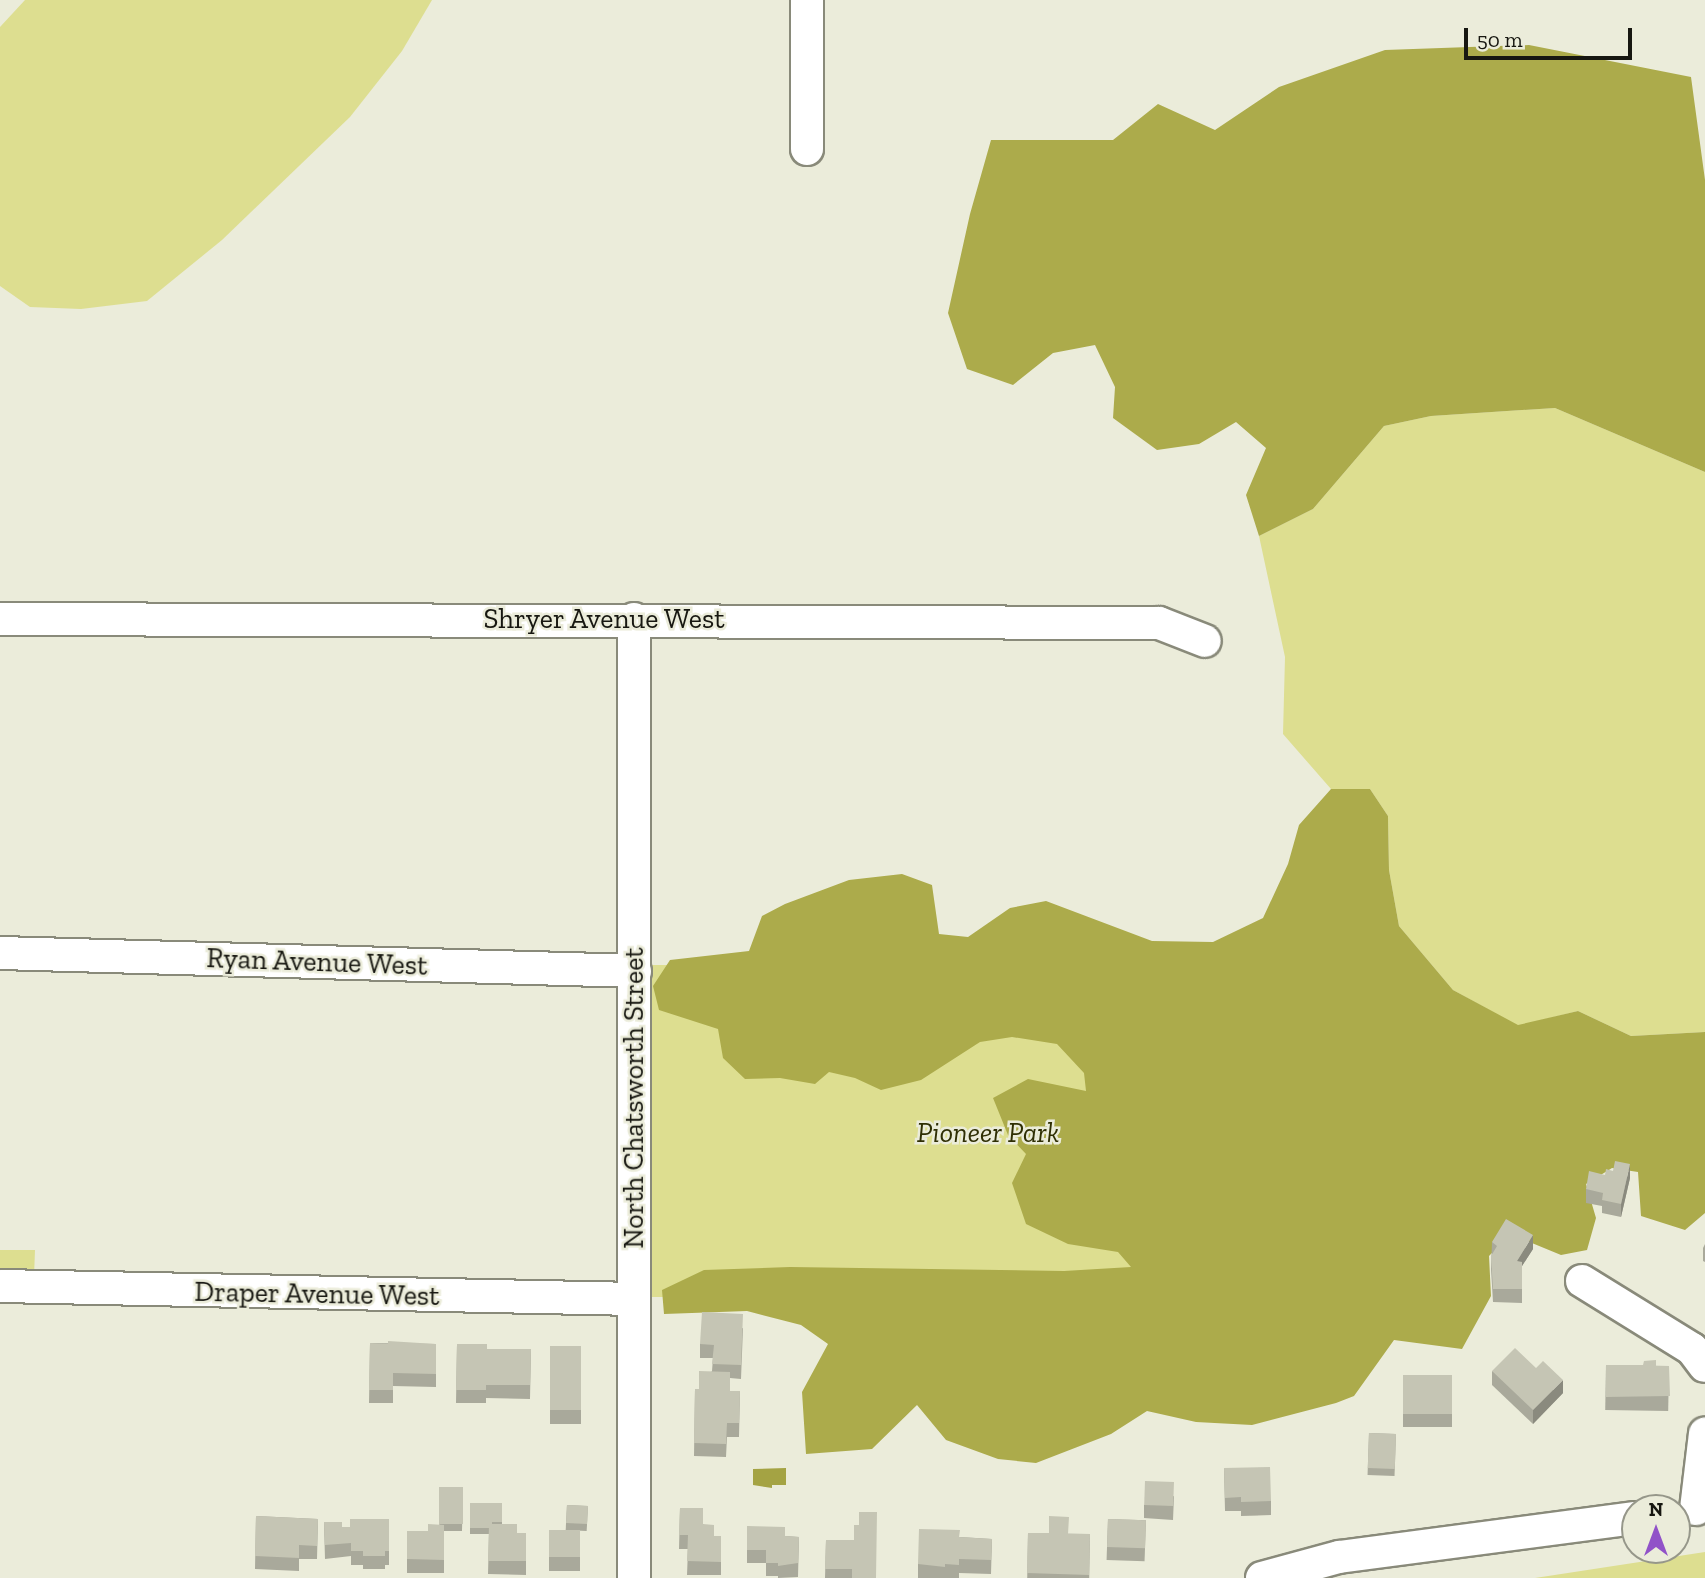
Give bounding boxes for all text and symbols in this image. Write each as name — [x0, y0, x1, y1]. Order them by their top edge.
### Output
scale bar — [1467, 14, 1635, 58]
text: 50 m — [1477, 27, 1523, 52]
street label: Shryer Avenue West — [482, 602, 726, 636]
street label: Ryan Avenue West — [205, 941, 429, 983]
street label: North Chatsworth Street — [617, 947, 651, 1249]
park label: Pioneer Park — [917, 1116, 1059, 1150]
street label: Draper Avenue West — [193, 1275, 441, 1313]
north arrow — [1621, 1494, 1691, 1564]
text: N — [1649, 1498, 1663, 1521]

